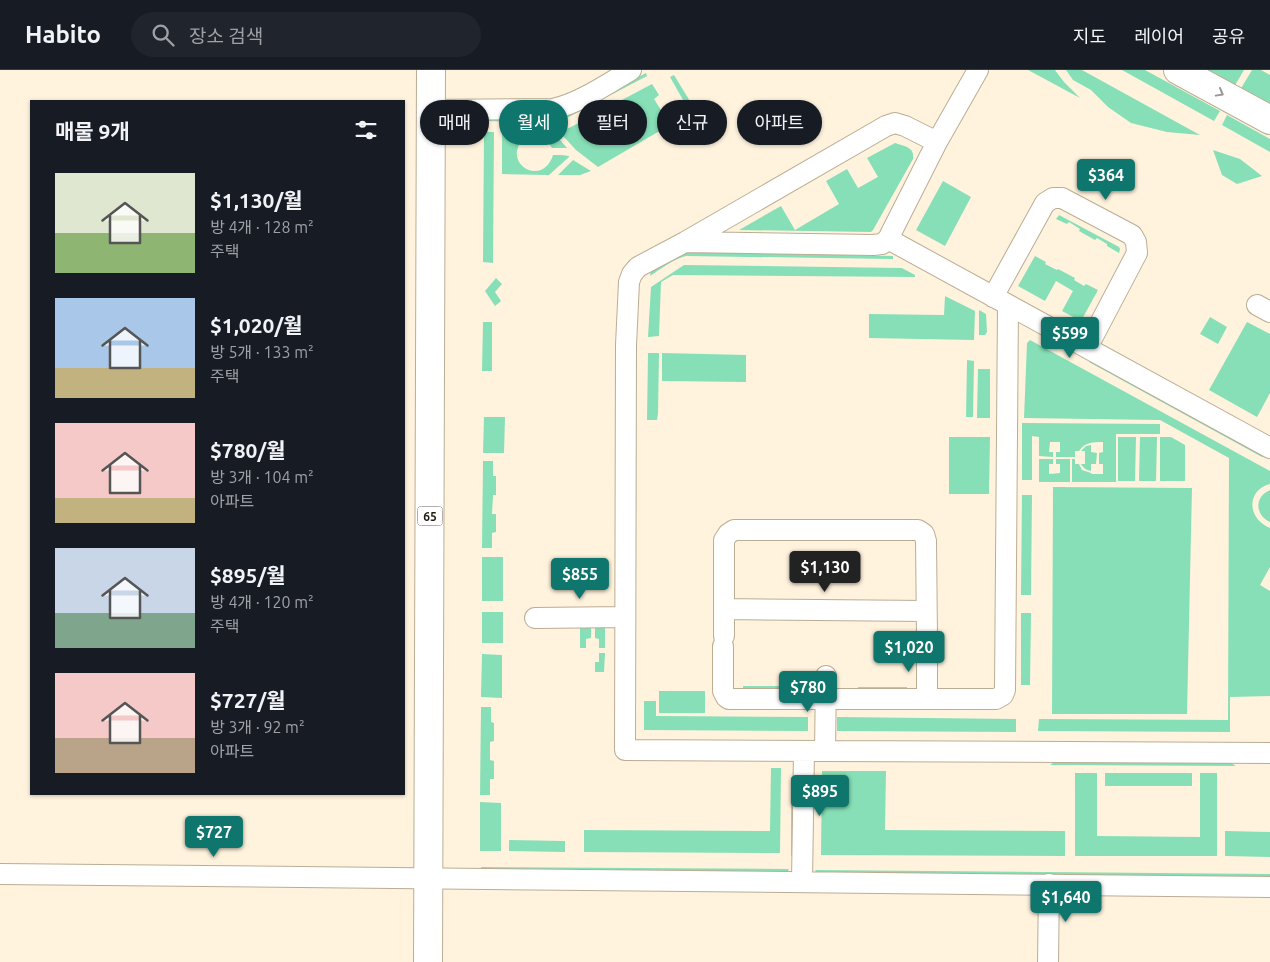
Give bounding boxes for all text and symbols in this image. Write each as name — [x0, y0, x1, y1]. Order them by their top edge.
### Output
search box — [131, 12, 481, 57]
text: Habito — [25, 21, 101, 48]
icon: search — [149, 21, 177, 49]
text: 장소 검색 — [189, 25, 263, 47]
text: 지도 — [1073, 26, 1106, 46]
text: 레이어 — [1134, 26, 1184, 46]
text: 공유 — [1212, 26, 1245, 46]
one-way arrow — [1215, 87, 1224, 97]
chip: 매매 — [420, 100, 489, 145]
chip: 월세 — [499, 100, 568, 145]
chip: 필터 — [578, 100, 647, 145]
chip: 신규 — [657, 100, 727, 145]
chip: 아파트 — [737, 100, 822, 145]
icon: filters — [352, 116, 380, 144]
text: 매물 9개 — [55, 119, 130, 143]
pin: $364 — [1076, 158, 1136, 201]
text: $364 — [1088, 166, 1124, 184]
text: $1,130/월 — [210, 188, 303, 212]
icon: home — [95, 193, 155, 253]
text: 방 4개 · 128 m² — [210, 218, 314, 236]
text: 주택 — [210, 242, 239, 260]
text: $1,020/월 — [210, 313, 303, 337]
pin: $599 — [1040, 316, 1100, 359]
icon: home — [95, 318, 155, 378]
text: $599 — [1052, 324, 1088, 342]
text: 방 5개 · 133 m² — [210, 343, 314, 361]
text: 주택 — [210, 367, 239, 385]
text: $780/월 — [210, 438, 286, 462]
icon: home — [95, 443, 155, 503]
text: 방 3개 · 104 m² — [210, 468, 314, 486]
text: 아파트 — [210, 492, 254, 510]
road number: 65 — [418, 506, 442, 526]
pin: $1,130 — [784, 550, 866, 593]
pin: $855 — [550, 558, 610, 600]
text: $1,130 — [800, 558, 850, 576]
text: $895/월 — [210, 563, 286, 587]
text: $855 — [562, 565, 598, 583]
icon: home — [95, 568, 155, 628]
text: 방 4개 · 120 m² — [210, 593, 314, 611]
text: 주택 — [210, 617, 239, 635]
pin: $1,020 — [868, 630, 950, 673]
text: $1,020 — [884, 638, 934, 656]
pin: $780 — [778, 670, 838, 713]
text: $780 — [790, 678, 826, 696]
text: $727/월 — [210, 688, 286, 712]
icon: home — [95, 693, 155, 753]
text: 방 3개 · 92 m² — [210, 718, 305, 736]
text: 아파트 — [210, 742, 254, 760]
pin: $895 — [790, 774, 850, 817]
text: $895 — [802, 782, 838, 800]
pin: $727 — [184, 816, 244, 858]
text: $727 — [196, 823, 232, 841]
pin: $1,640 — [1025, 880, 1107, 923]
text: $1,640 — [1041, 888, 1091, 906]

